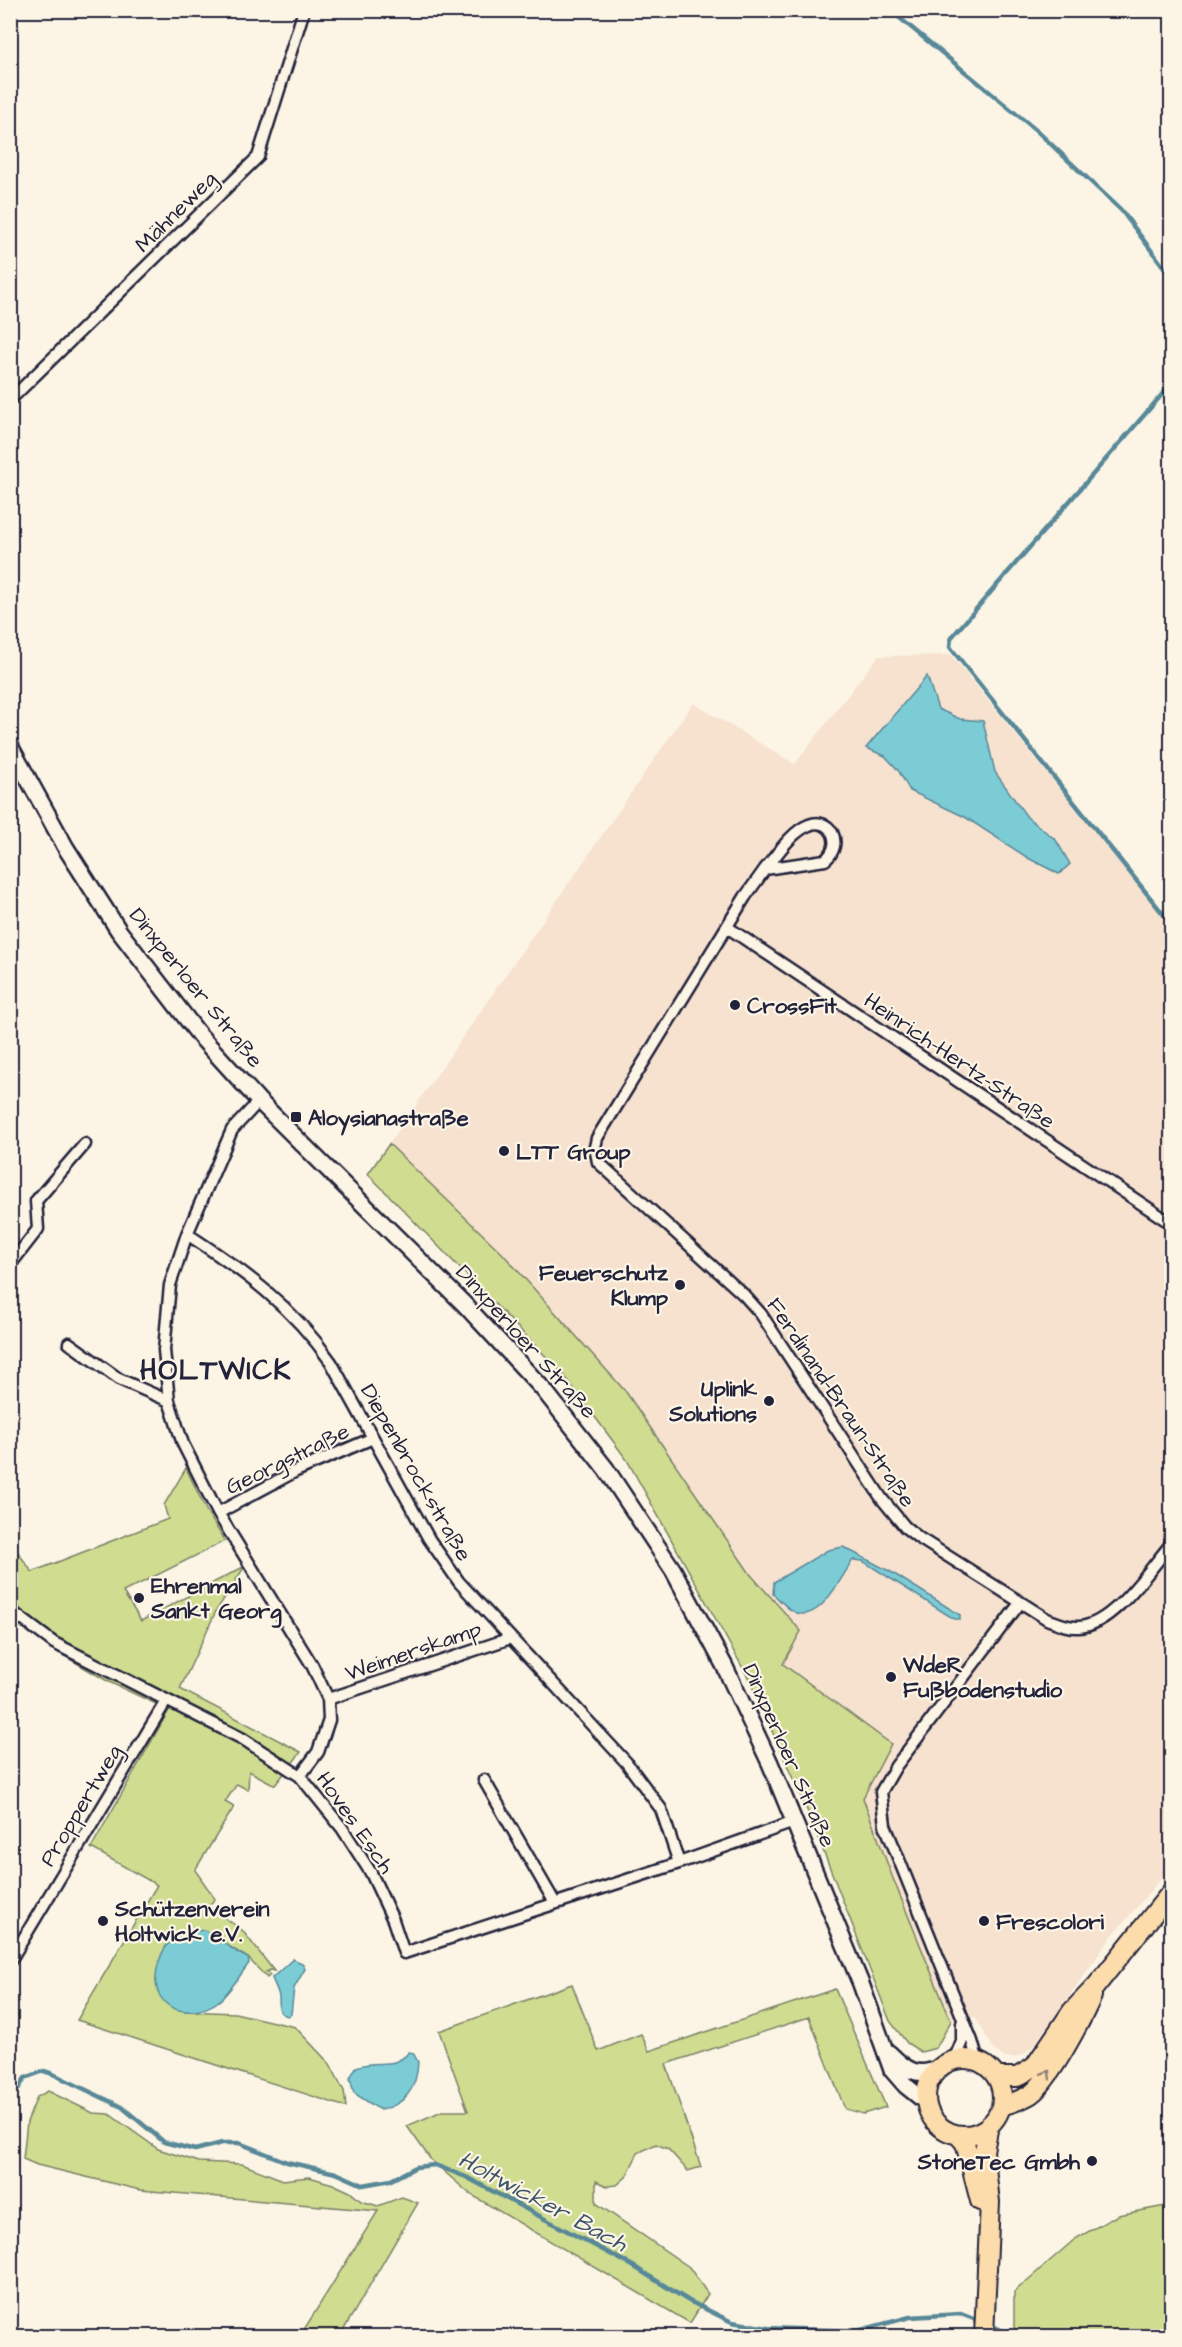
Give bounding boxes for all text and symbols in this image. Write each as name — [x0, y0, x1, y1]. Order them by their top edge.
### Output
street label: Mähneweg — [128, 164, 225, 261]
street label: Dinxperloer Straße — [122, 901, 270, 1075]
street label: Heinrich-Hertz-Straße — [857, 986, 1061, 1137]
place label: CrossFit — [747, 991, 838, 1022]
marker: CrossFit — [728, 998, 742, 1012]
place label: Aloysianastraße — [308, 1103, 469, 1136]
marker: Aloysianastraße — [289, 1110, 303, 1124]
place label: LTT Group — [516, 1137, 631, 1168]
marker: LTT Group — [497, 1144, 511, 1158]
street label: Dinxperloer Straße — [448, 1258, 604, 1426]
place label: Feuerschutz Klump — [539, 1258, 669, 1314]
marker: Feuerschutz Klump — [673, 1278, 687, 1292]
street label: Ferdinand-Braun-Straße — [759, 1292, 923, 1514]
district label: HOLTWICK — [140, 1351, 292, 1390]
place label: Uplink Solutions — [668, 1374, 757, 1430]
street label: Diepenbrockstraße — [352, 1378, 479, 1567]
marker: Uplink Solutions — [762, 1394, 776, 1408]
street label: Georgstraße — [221, 1416, 355, 1504]
place label: Ehrenmal Sankt Georg — [150, 1571, 282, 1628]
marker: Ehrenmal Sankt Georg — [132, 1591, 146, 1605]
street label: Weimerskamp — [341, 1614, 486, 1689]
place label: WdeR Fußbodenstudio — [902, 1650, 1063, 1706]
street label: Dinxperloer Straße — [734, 1659, 843, 1852]
marker: WdeR Fußbodenstudio — [884, 1670, 898, 1684]
street label: Proppertweg — [33, 1739, 131, 1873]
street label: Hoves Esch — [308, 1766, 401, 1880]
place label: Schützenverein Holtwick e.V. — [114, 1894, 270, 1950]
place label: Frescolori — [996, 1907, 1105, 1938]
marker: Schützenverein Holtwick e.V. — [96, 1914, 110, 1928]
marker: Frescolori — [977, 1914, 991, 1928]
one-way arrow — [1040, 2070, 1052, 2080]
water label: Holtwicker Bach — [452, 2143, 634, 2261]
place label: StoneTec Gmbh — [917, 2147, 1081, 2178]
marker: StoneTec Gmbh — [1085, 2154, 1099, 2168]

